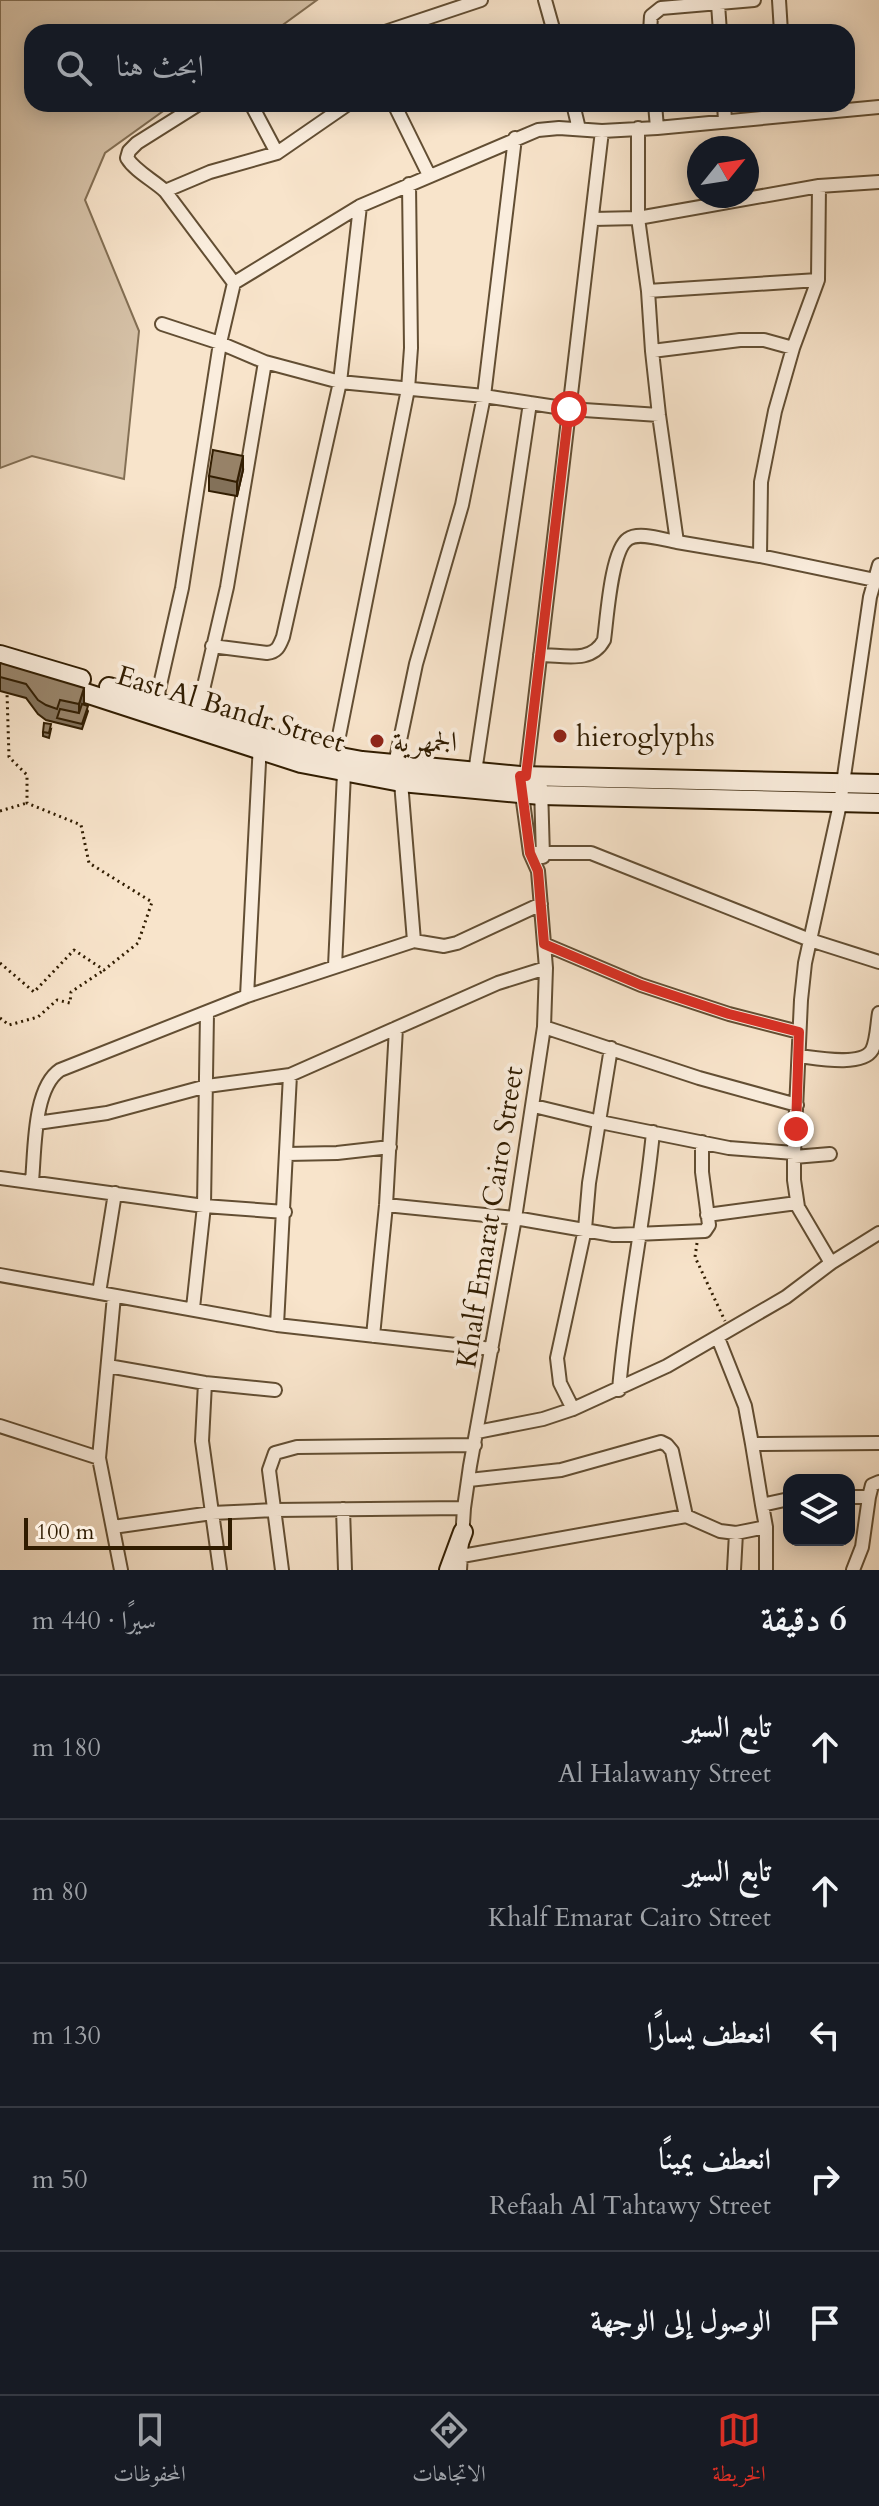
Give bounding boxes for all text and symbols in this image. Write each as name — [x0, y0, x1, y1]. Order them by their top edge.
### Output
search box — [24, 24, 855, 112]
icon: search — [52, 46, 96, 90]
text: ابحث هنا — [116, 46, 204, 87]
north arrow — [687, 136, 759, 208]
route start — [551, 391, 587, 427]
street label: East Al Bandr Street — [112, 656, 350, 762]
place label: hieroglyphs — [576, 718, 715, 756]
place label: الجمهرية — [393, 723, 457, 761]
marker: hieroglyphs — [551, 727, 569, 745]
marker: الجمهرية — [368, 732, 386, 750]
street label: Khalf Emarat Cairo Street — [447, 1063, 533, 1371]
route end — [778, 1111, 814, 1147]
map controls — [783, 1474, 855, 1546]
button: layers — [783, 1474, 855, 1546]
scale bar — [24, 1514, 232, 1550]
text: 100 m — [36, 1517, 94, 1547]
text: 6 دقيقة — [761, 1596, 847, 1642]
text: سيرًا · 440 m — [32, 1603, 156, 1638]
text: تابع السير — [685, 1707, 771, 1748]
icon: ahead — [803, 1725, 847, 1769]
text: 180 m — [32, 1730, 101, 1765]
text: Al Halawany Street — [558, 1756, 771, 1791]
text: تابع السير — [685, 1851, 771, 1892]
icon: ahead — [803, 1869, 847, 1913]
text: 80 m — [32, 1874, 88, 1909]
text: Khalf Emarat Cairo Street — [488, 1900, 771, 1935]
text: انعطف يسارًا — [646, 2013, 771, 2054]
icon: left — [803, 2013, 847, 2057]
text: 130 m — [32, 2018, 101, 2053]
text: انعطف يمينًا — [658, 2139, 771, 2180]
icon: right — [803, 2157, 847, 2201]
text: 50 m — [32, 2162, 88, 2197]
text: Refaah Al Tahtawy Street — [489, 2188, 771, 2223]
text: الوصول إلى الوجهة — [591, 2301, 771, 2342]
icon: arrive — [803, 2301, 847, 2345]
tab: المحفوظات — [113, 2408, 186, 2495]
tab: الاتجاهات — [412, 2408, 486, 2495]
tab: الخريطة — [712, 2408, 766, 2495]

